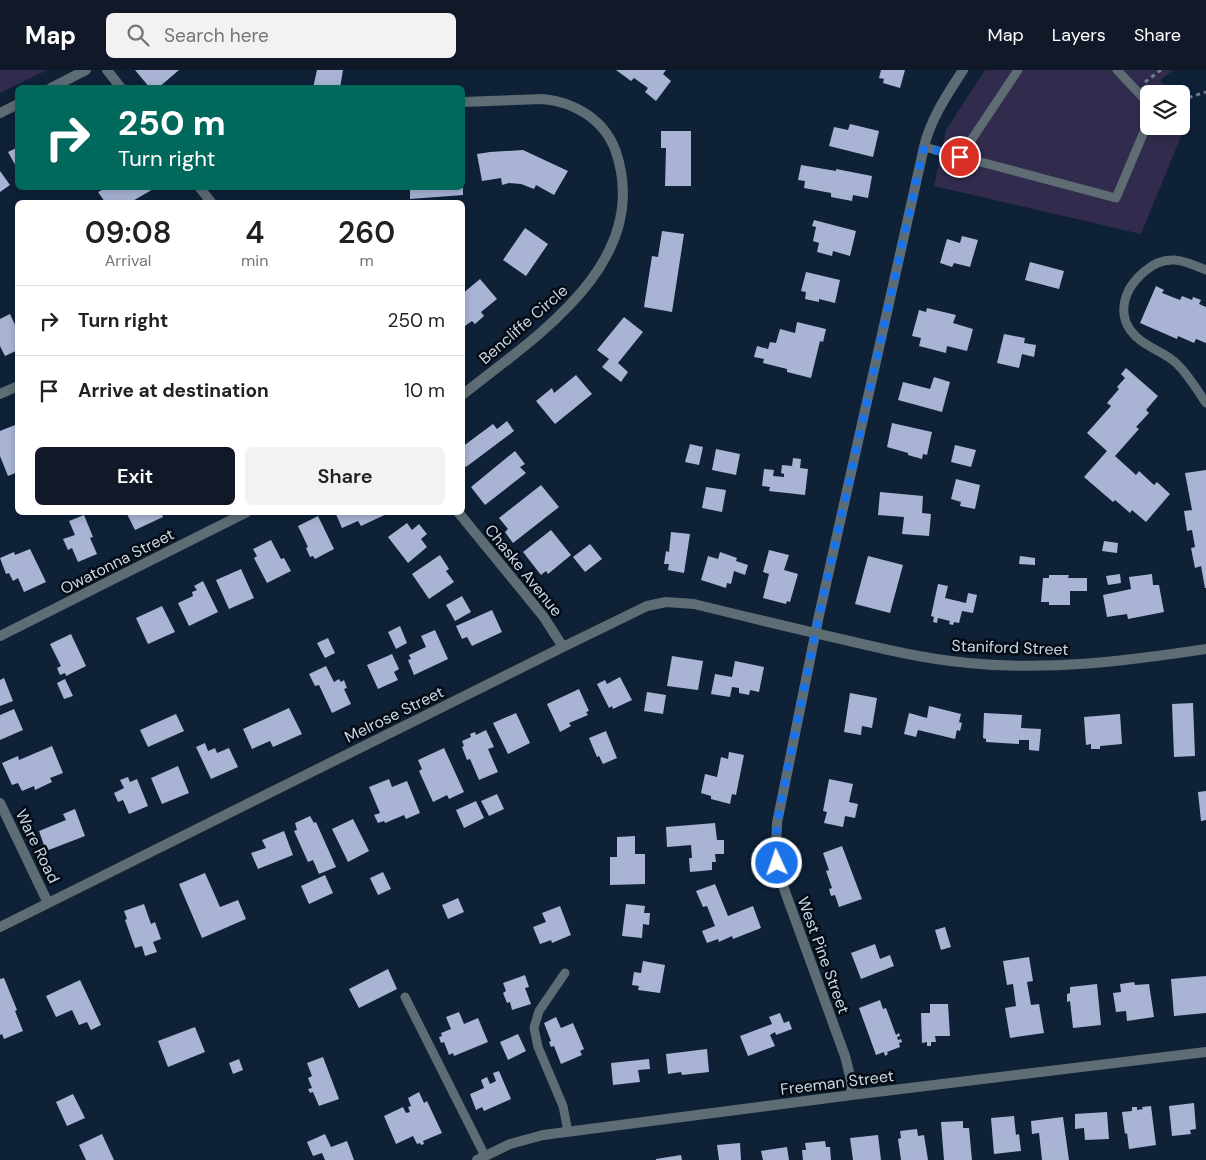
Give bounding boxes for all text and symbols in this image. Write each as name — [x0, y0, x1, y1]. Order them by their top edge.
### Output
search box — [106, 13, 456, 58]
text: Map — [25, 20, 76, 51]
icon: search — [124, 21, 152, 49]
text: Search here — [164, 23, 269, 48]
text: Map — [988, 23, 1024, 47]
text: Layers — [1052, 23, 1106, 47]
text: Share — [1134, 23, 1181, 47]
map controls — [1140, 85, 1190, 135]
button: layers — [1140, 85, 1190, 135]
text: 250 m — [118, 100, 226, 146]
icon: right — [35, 105, 100, 170]
pin — [939, 136, 981, 178]
icon: arrive — [946, 143, 974, 171]
text: Turn right — [118, 144, 215, 173]
text: 09:08 — [85, 213, 171, 252]
text: 4 — [245, 213, 264, 252]
text: 260 — [338, 213, 395, 252]
text: Arrival — [105, 250, 151, 271]
text: min — [241, 250, 268, 271]
text: m — [360, 250, 374, 271]
street label: Bencliffe Circle — [475, 280, 572, 369]
icon: right — [35, 307, 63, 335]
text: Turn right — [78, 308, 168, 333]
text: 250 m — [387, 308, 445, 333]
icon: arrive — [35, 377, 63, 405]
text: Arrive at destination — [78, 378, 269, 403]
text: 10 m — [404, 378, 445, 403]
button: Exit — [35, 447, 235, 505]
button: Share — [245, 447, 445, 505]
street label: Chaske Avenue — [480, 520, 567, 621]
street label: Owatonna Street — [57, 524, 178, 599]
street label: Staniford Street — [951, 635, 1069, 660]
street label: Melrose Street — [341, 681, 447, 748]
street label: Ware Road — [11, 806, 64, 887]
position arrow — [750, 836, 802, 888]
street label: West Pine Street — [793, 894, 854, 1017]
street label: Freeman Street — [779, 1065, 895, 1100]

